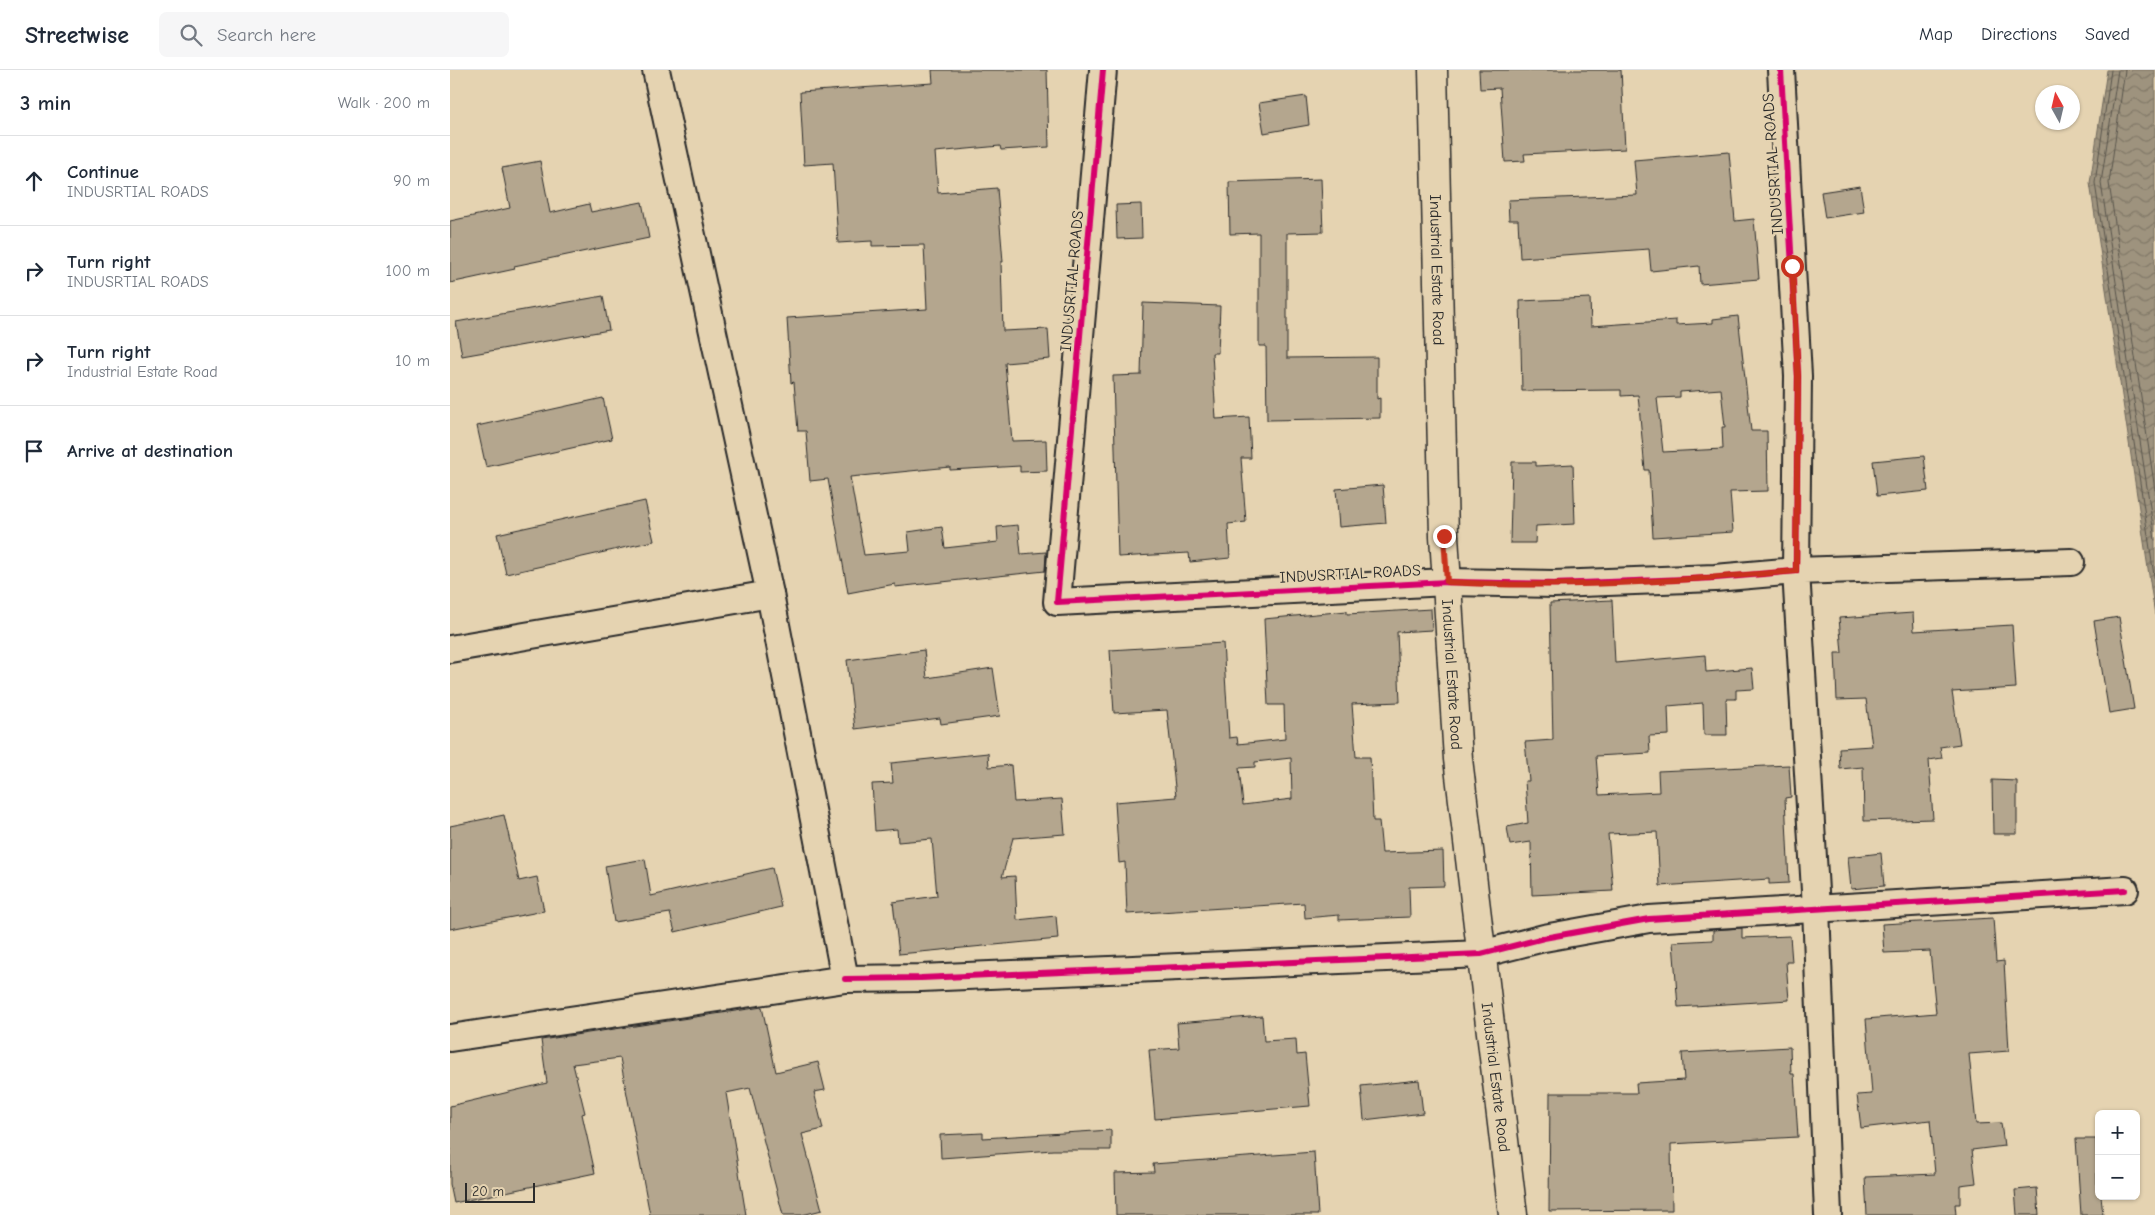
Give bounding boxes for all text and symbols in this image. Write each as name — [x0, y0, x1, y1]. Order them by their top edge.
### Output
search box — [159, 12, 509, 57]
text: Streetwise — [25, 21, 129, 49]
icon: search — [177, 21, 205, 49]
text: Search here — [217, 24, 316, 46]
text: Map — [1919, 24, 1953, 45]
text: Directions — [1981, 24, 2057, 45]
text: Saved — [2085, 24, 2130, 45]
north arrow — [2035, 85, 2080, 130]
text: 3 min — [20, 91, 71, 115]
street label: INDUSRTIAL ROADS — [1759, 93, 1787, 235]
text: Walk · 200 m — [338, 94, 430, 112]
text: Continue — [67, 161, 139, 183]
icon: ahead — [20, 167, 48, 195]
text: 90 m — [393, 172, 430, 190]
text: INDUSRTIAL ROADS — [67, 183, 209, 201]
street label: Industrial Estate Road — [1426, 194, 1447, 346]
street label: INDUSRTIAL ROADS — [1057, 210, 1087, 352]
text: Turn right — [67, 251, 151, 273]
route start — [1781, 255, 1804, 278]
icon: right — [20, 257, 48, 285]
text: 100 m — [386, 262, 430, 280]
text: INDUSRTIAL ROADS — [67, 273, 209, 291]
text: Turn right — [67, 341, 151, 363]
icon: right — [20, 347, 48, 375]
text: 10 m — [395, 352, 430, 370]
text: Industrial Estate Road — [67, 363, 218, 381]
icon: arrive — [20, 437, 48, 465]
text: Arrive at destination — [67, 440, 233, 462]
route end — [1433, 525, 1456, 548]
street label: INDUSRTIAL ROADS — [1279, 561, 1421, 587]
street label: Industrial Estate Road — [1438, 599, 1465, 751]
street label: Industrial Estate Road — [1477, 1001, 1513, 1153]
map controls — [2095, 1110, 2140, 1200]
button: + — [2095, 1110, 2140, 1155]
button: − — [2095, 1155, 2140, 1200]
scale bar — [465, 1180, 535, 1203]
text: 20 m — [472, 1183, 504, 1200]

